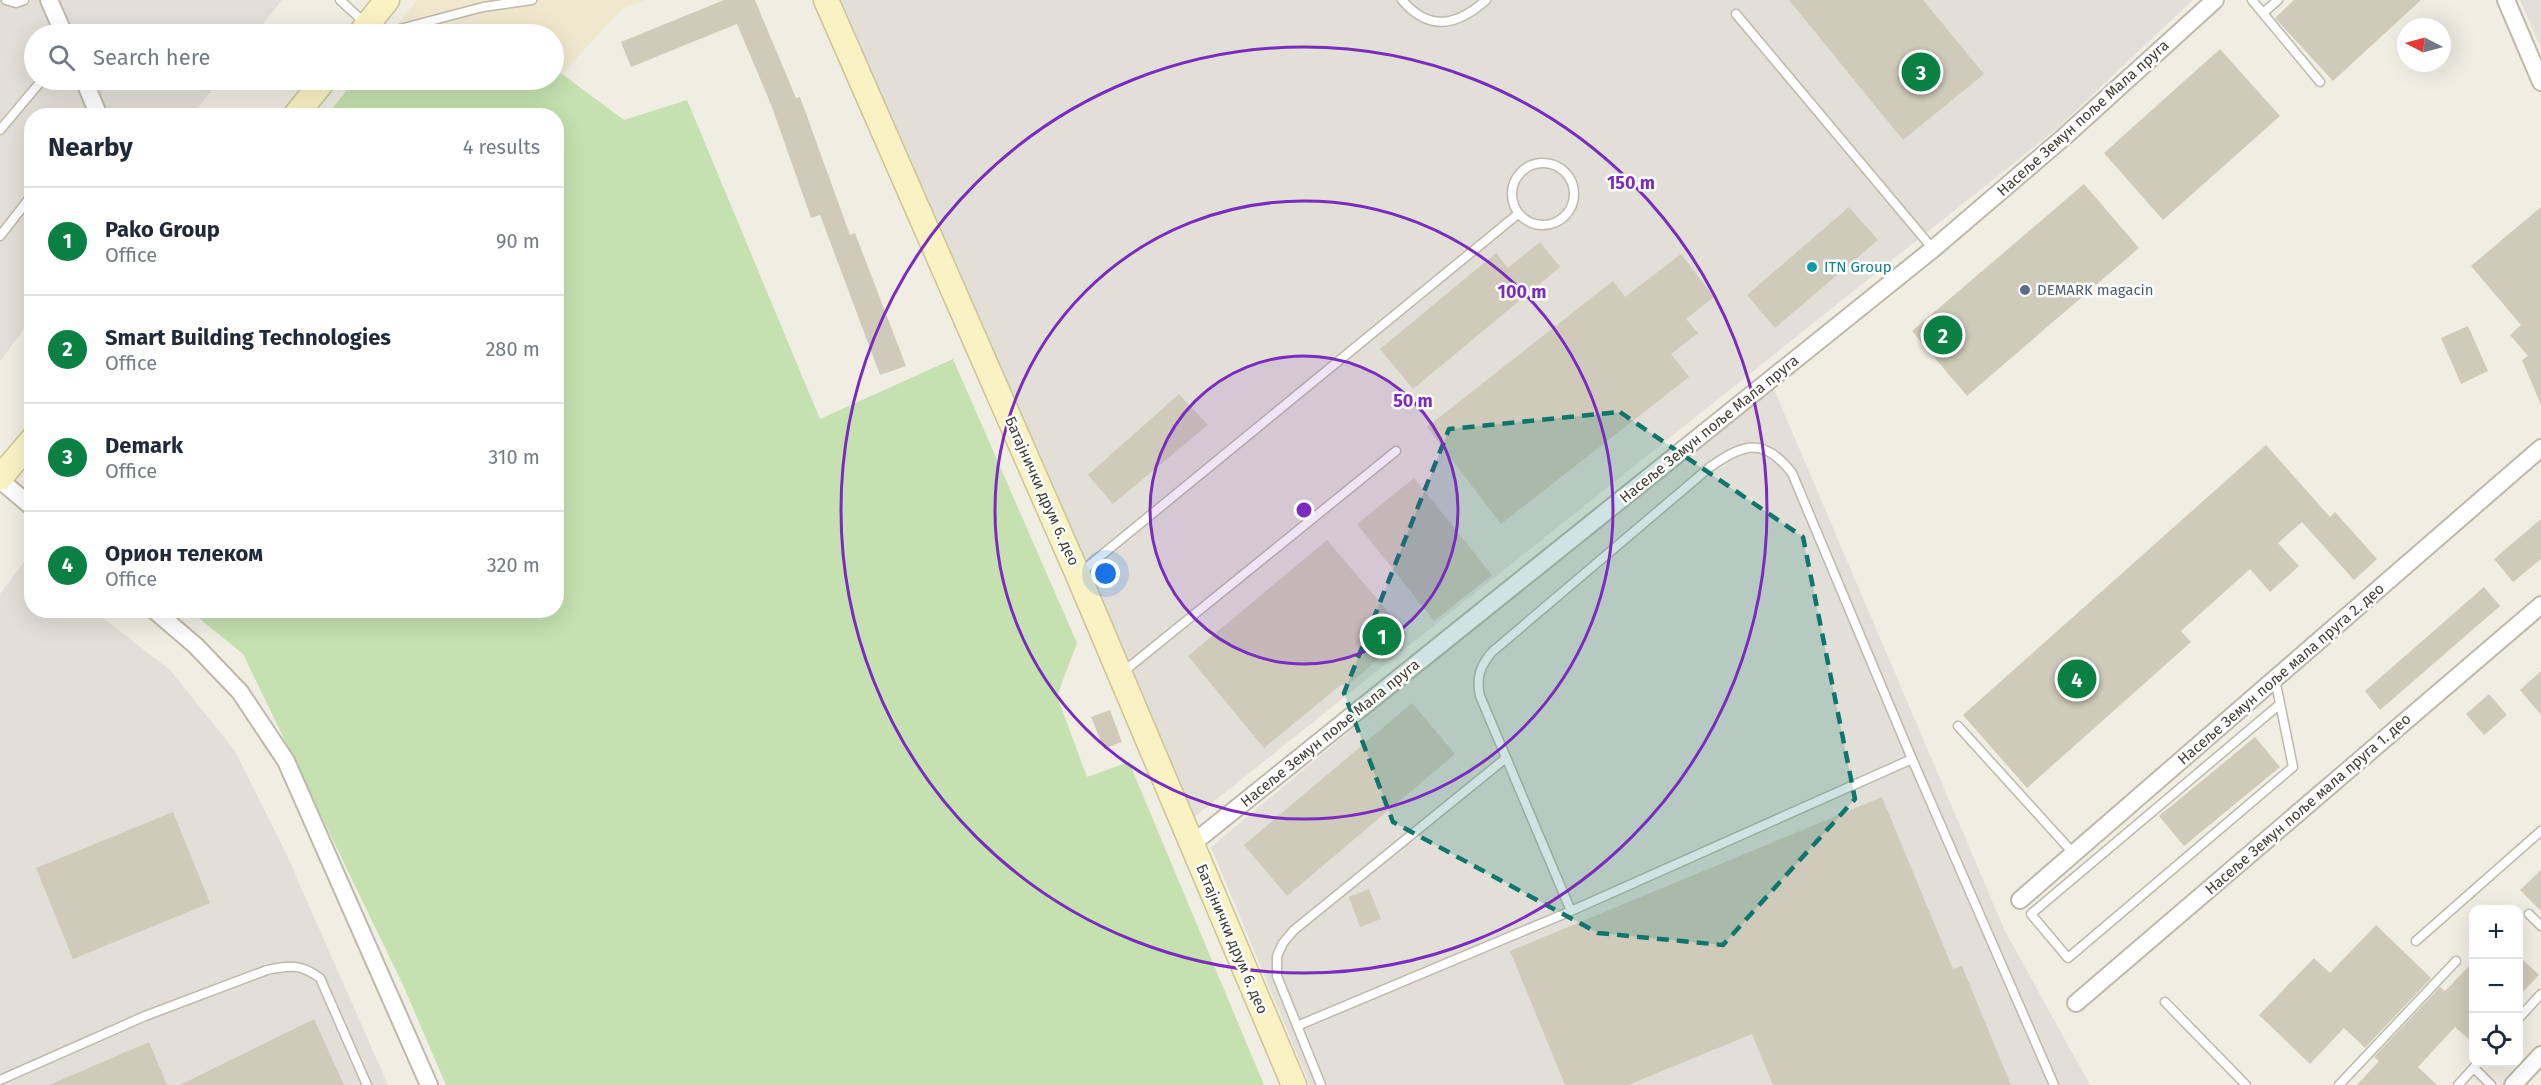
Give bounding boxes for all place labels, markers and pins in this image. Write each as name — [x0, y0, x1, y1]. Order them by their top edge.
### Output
pin: 3 — [1902, 50, 1940, 94]
place label: ITN Group — [1824, 258, 1892, 276]
marker: ITN Group — [1805, 260, 1819, 274]
place label: DEMARK magacin — [2037, 281, 2154, 299]
marker: DEMARK magacin — [2018, 283, 2032, 297]
pin: 2 — [1924, 312, 1962, 358]
centre of rings — [1294, 500, 1314, 520]
pin: 1 — [1362, 614, 1402, 658]
pin: 4 — [2058, 656, 2096, 702]

